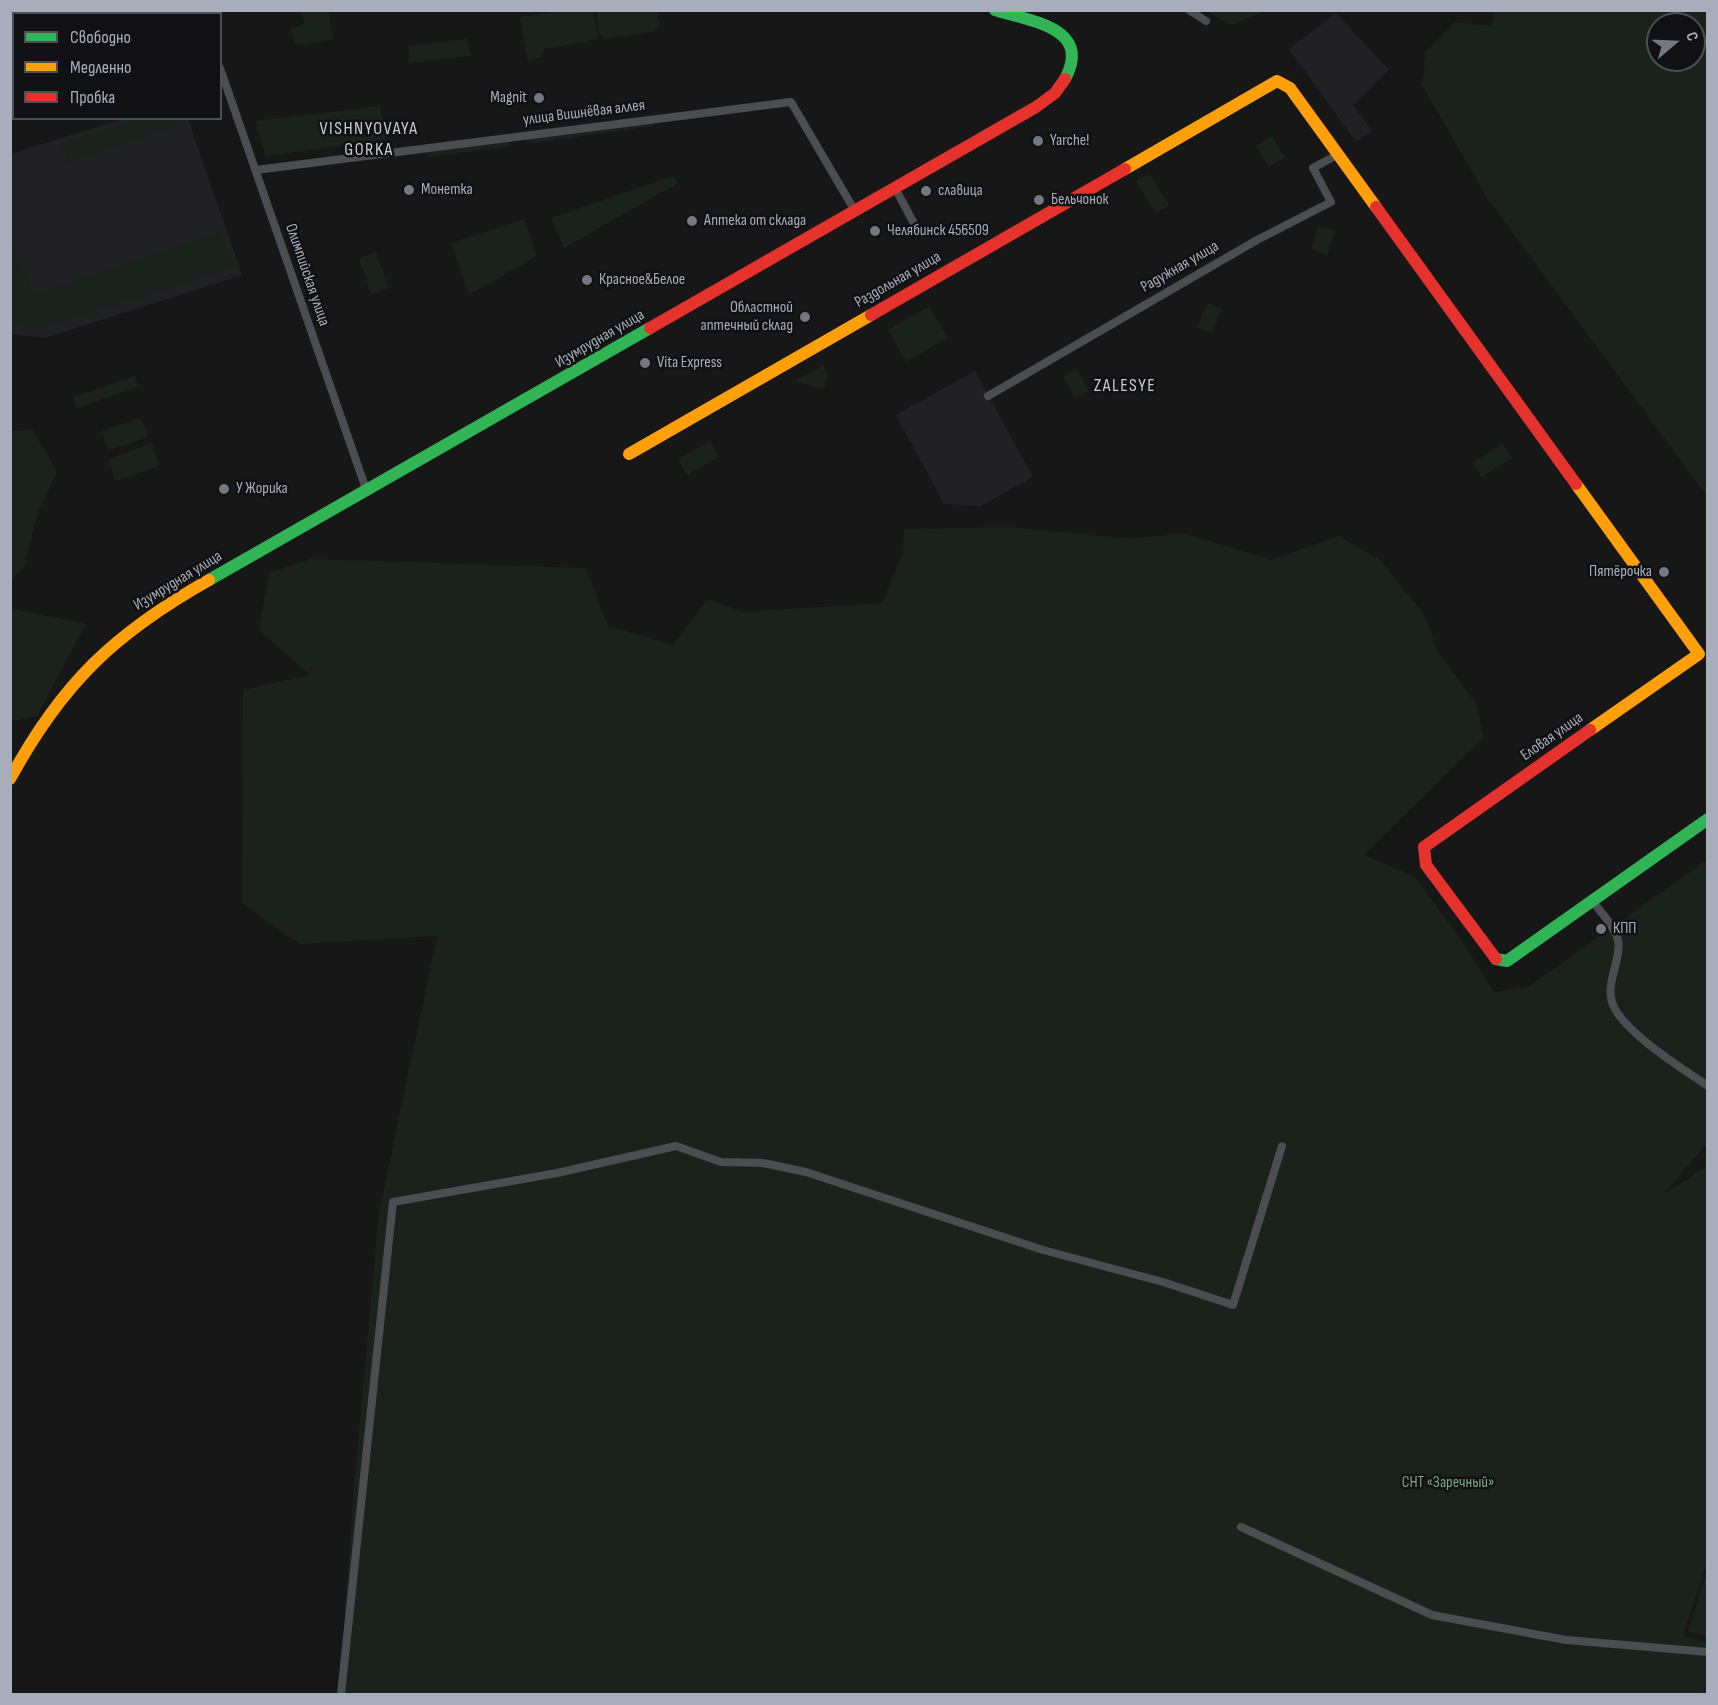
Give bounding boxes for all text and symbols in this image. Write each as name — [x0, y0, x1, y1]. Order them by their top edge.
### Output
legend — [12, 12, 222, 120]
north arrow — [1646, 12, 1706, 72]
text: Свободно — [70, 27, 131, 48]
text: С — [1681, 30, 1702, 44]
text: Медленно — [70, 57, 132, 78]
text: Пробка — [70, 87, 115, 108]
place label: Magnit — [490, 88, 527, 108]
marker: Magnit — [532, 91, 546, 105]
street label: улица Вишнёвая аллея — [522, 96, 646, 130]
district label: VISHNYOVAYA GORKA — [319, 118, 419, 160]
place label: Yarche! — [1050, 131, 1089, 151]
marker: Yarche! — [1031, 134, 1045, 148]
place label: Монетка — [421, 180, 473, 200]
place label: славица — [938, 181, 983, 201]
marker: Монетка — [402, 183, 416, 197]
marker: славица — [919, 184, 933, 198]
place label: Бельчонок — [1051, 190, 1109, 210]
marker: Бельчонок — [1032, 193, 1046, 207]
place label: Аптека от склада — [704, 211, 806, 231]
marker: Аптека от склада — [685, 214, 699, 228]
street label: Олимпийская улица — [281, 221, 333, 329]
place label: Челябинск 456509 — [887, 221, 989, 241]
marker: Челябинск 456509 — [868, 224, 882, 238]
street label: Радужная улица — [1138, 237, 1222, 297]
street label: Раздольная улица — [851, 248, 945, 312]
place label: Красное&Белое — [599, 270, 685, 290]
marker: Красное&Белое — [580, 273, 594, 287]
place label: Областной аптечный склад — [701, 298, 793, 336]
street label: Изумрудная улица — [552, 306, 648, 372]
marker: Областной аптечный склад — [798, 310, 812, 324]
place label: Vita Express — [657, 353, 722, 373]
marker: Vita Express — [638, 356, 652, 370]
district label: ZALESYE — [1094, 375, 1156, 397]
place label: У Жорика — [236, 479, 288, 499]
marker: У Жорика — [217, 482, 231, 496]
street label: Изумрудная улица — [130, 547, 226, 615]
place label: Пятёрочка — [1589, 562, 1652, 582]
marker: Пятёрочка — [1657, 565, 1671, 579]
street label: Еловая улица — [1517, 709, 1587, 765]
place label: КПП — [1613, 919, 1636, 939]
marker: КПП — [1594, 922, 1608, 936]
park label: СНТ «Заречный» — [1402, 1473, 1494, 1493]

